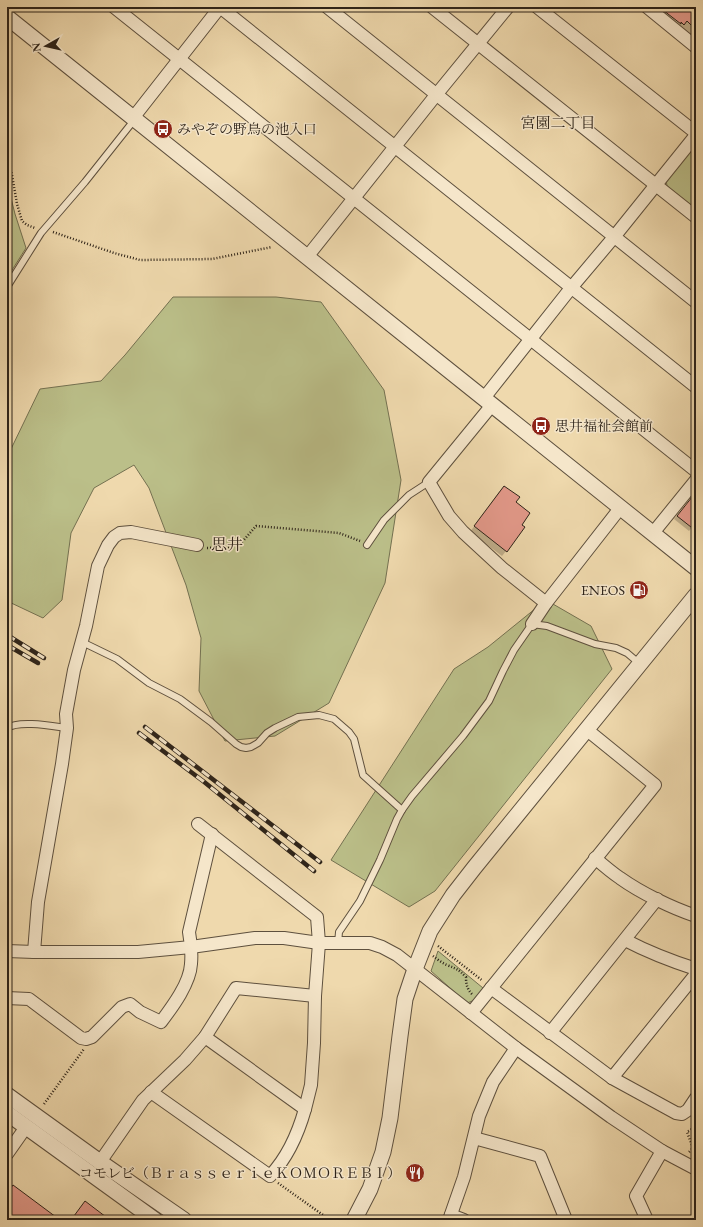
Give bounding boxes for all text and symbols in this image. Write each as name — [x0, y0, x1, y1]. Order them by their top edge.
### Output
north arrow — [26, 26, 66, 66]
text: N — [29, 42, 44, 53]
district label: 宮園二丁目 — [520, 113, 596, 132]
bus stop icon: みやぞの野鳥の池入口 — [152, 118, 174, 140]
place label: みやぞの野鳥の池入口 — [177, 120, 317, 138]
bus stop icon: 思井福祉会館前 — [530, 415, 552, 437]
place label: 思井福祉会館前 — [555, 417, 653, 435]
district label: 思井 — [211, 534, 243, 555]
fuel station icon: ENEOS — [628, 579, 650, 601]
place label: ENEOS — [581, 581, 625, 599]
restaurant icon: コモレビ（ＢｒａｓｓｅｒｉｅＫＯＭＯＲＥＢＩ） — [404, 1162, 426, 1184]
place label: コモレビ（ＢｒａｓｓｅｒｉｅＫＯＭＯＲＥＢＩ） — [79, 1164, 401, 1182]

